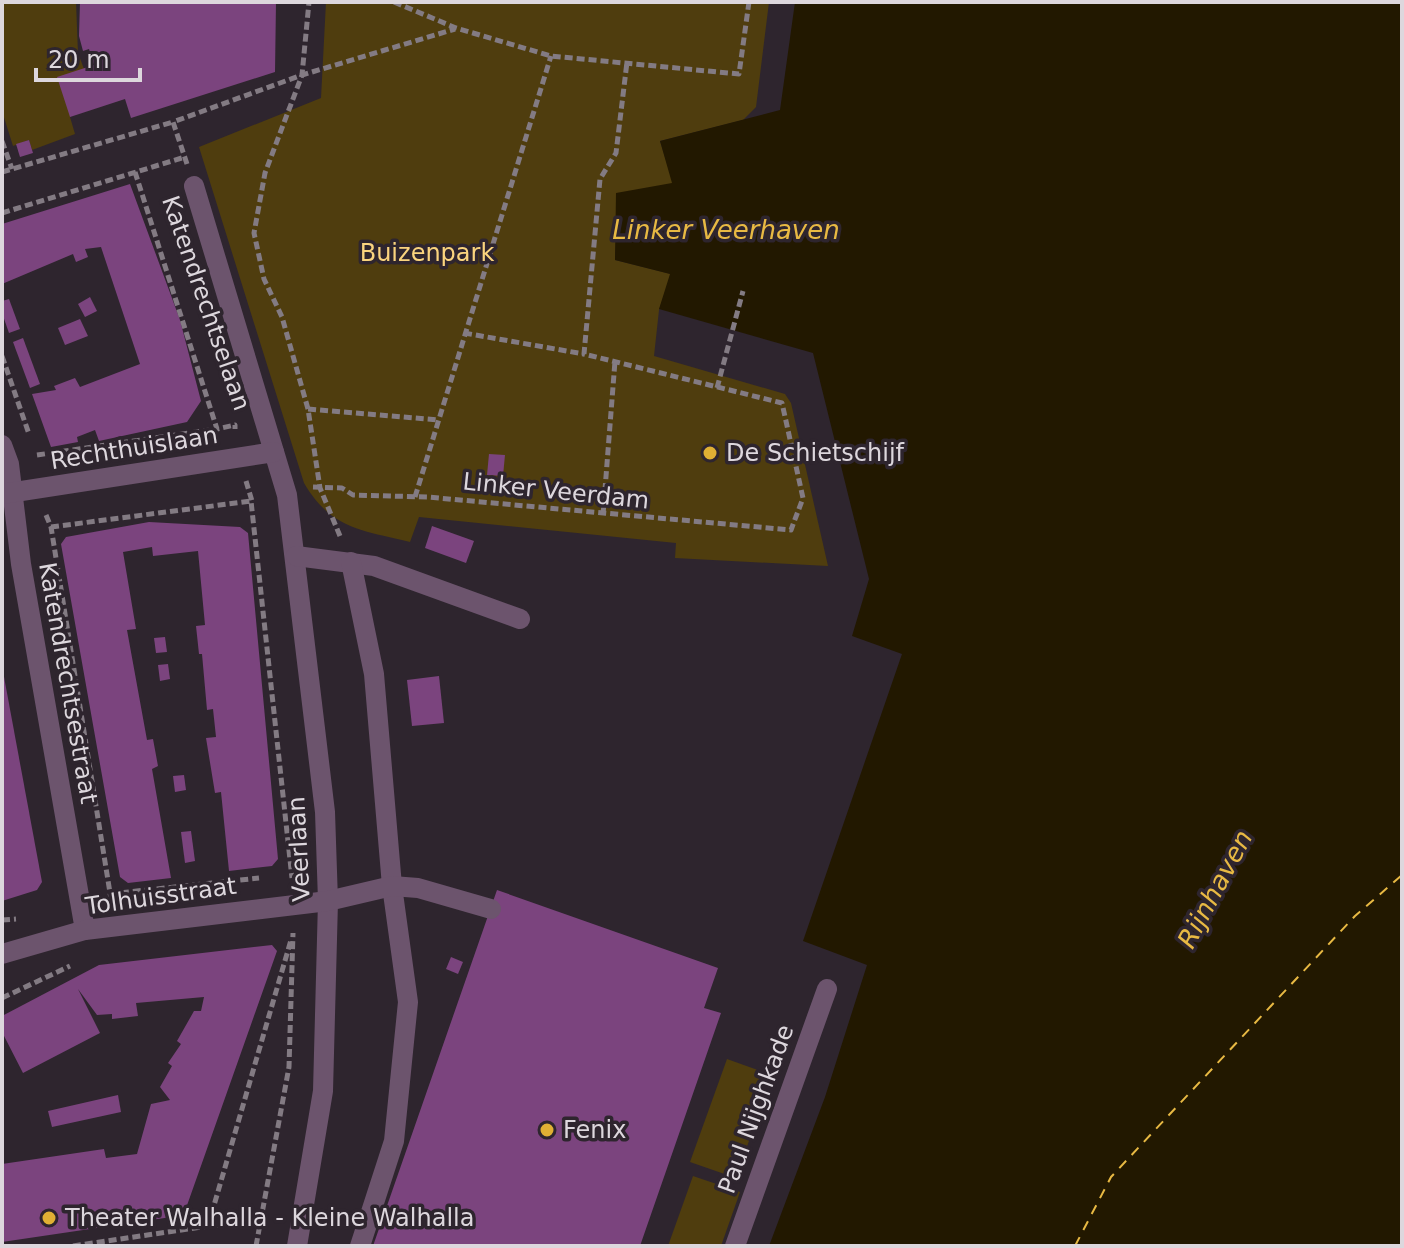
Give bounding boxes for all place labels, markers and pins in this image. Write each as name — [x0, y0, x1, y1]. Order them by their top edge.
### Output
place label: De Schietschijf — [726, 439, 905, 467]
marker: De Schietschijf — [701, 444, 719, 462]
place label: Fenix — [563, 1116, 626, 1144]
marker: Fenix — [538, 1121, 556, 1139]
place label: Theater Walhalla - Kleine Walhalla — [64, 1204, 474, 1232]
marker: Theater Walhalla - Kleine Walhalla — [40, 1209, 58, 1227]

